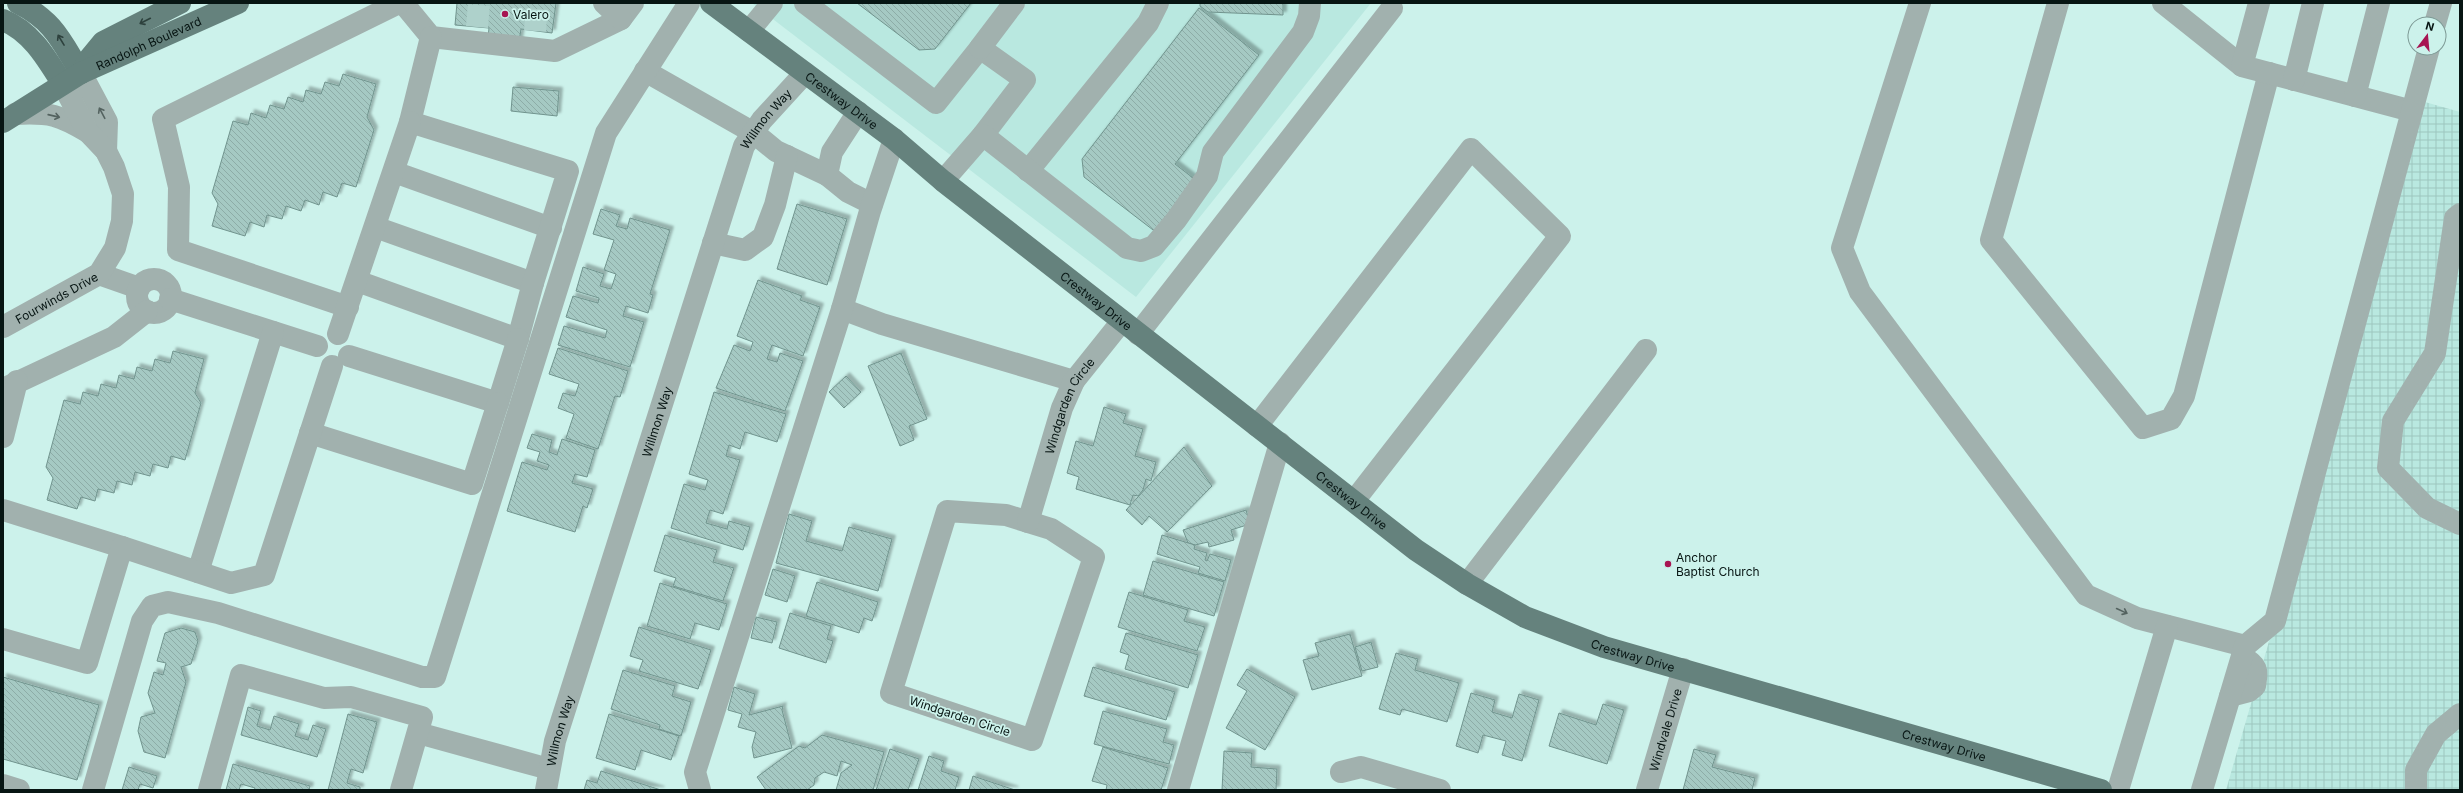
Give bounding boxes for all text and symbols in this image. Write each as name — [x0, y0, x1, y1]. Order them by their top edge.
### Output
place label: Valero — [513, 7, 549, 22]
marker: Valero — [500, 9, 510, 19]
street label: Randolph Boulevard — [93, 13, 204, 73]
north arrow — [2407, 16, 2447, 56]
one-way arrow — [140, 18, 152, 25]
text: N — [2424, 19, 2436, 34]
one-way arrow — [56, 34, 64, 46]
street label: Crestway Drive — [802, 68, 881, 132]
street label: Willmon Way — [737, 85, 795, 152]
one-way arrow — [98, 107, 105, 119]
one-way arrow — [47, 112, 60, 120]
street label: Crestway Drive — [1057, 268, 1135, 333]
street label: Fourwinds Drive — [12, 269, 100, 326]
street label: Windgarden Circle — [1041, 354, 1097, 456]
street label: Willmon Way — [638, 384, 675, 459]
street label: Crestway Drive — [1313, 467, 1391, 533]
place label: Anchor Baptist Church — [1676, 550, 1760, 579]
marker: Anchor Baptist Church — [1663, 559, 1673, 569]
one-way arrow — [2115, 608, 2127, 615]
street label: Crestway Drive — [1589, 635, 1677, 675]
street label: Windvale Drive — [1646, 686, 1684, 773]
street label: Willmon Way — [543, 693, 577, 767]
street label: Windgarden Circle — [908, 693, 1012, 739]
street label: Crestway Drive — [1900, 726, 1988, 764]

